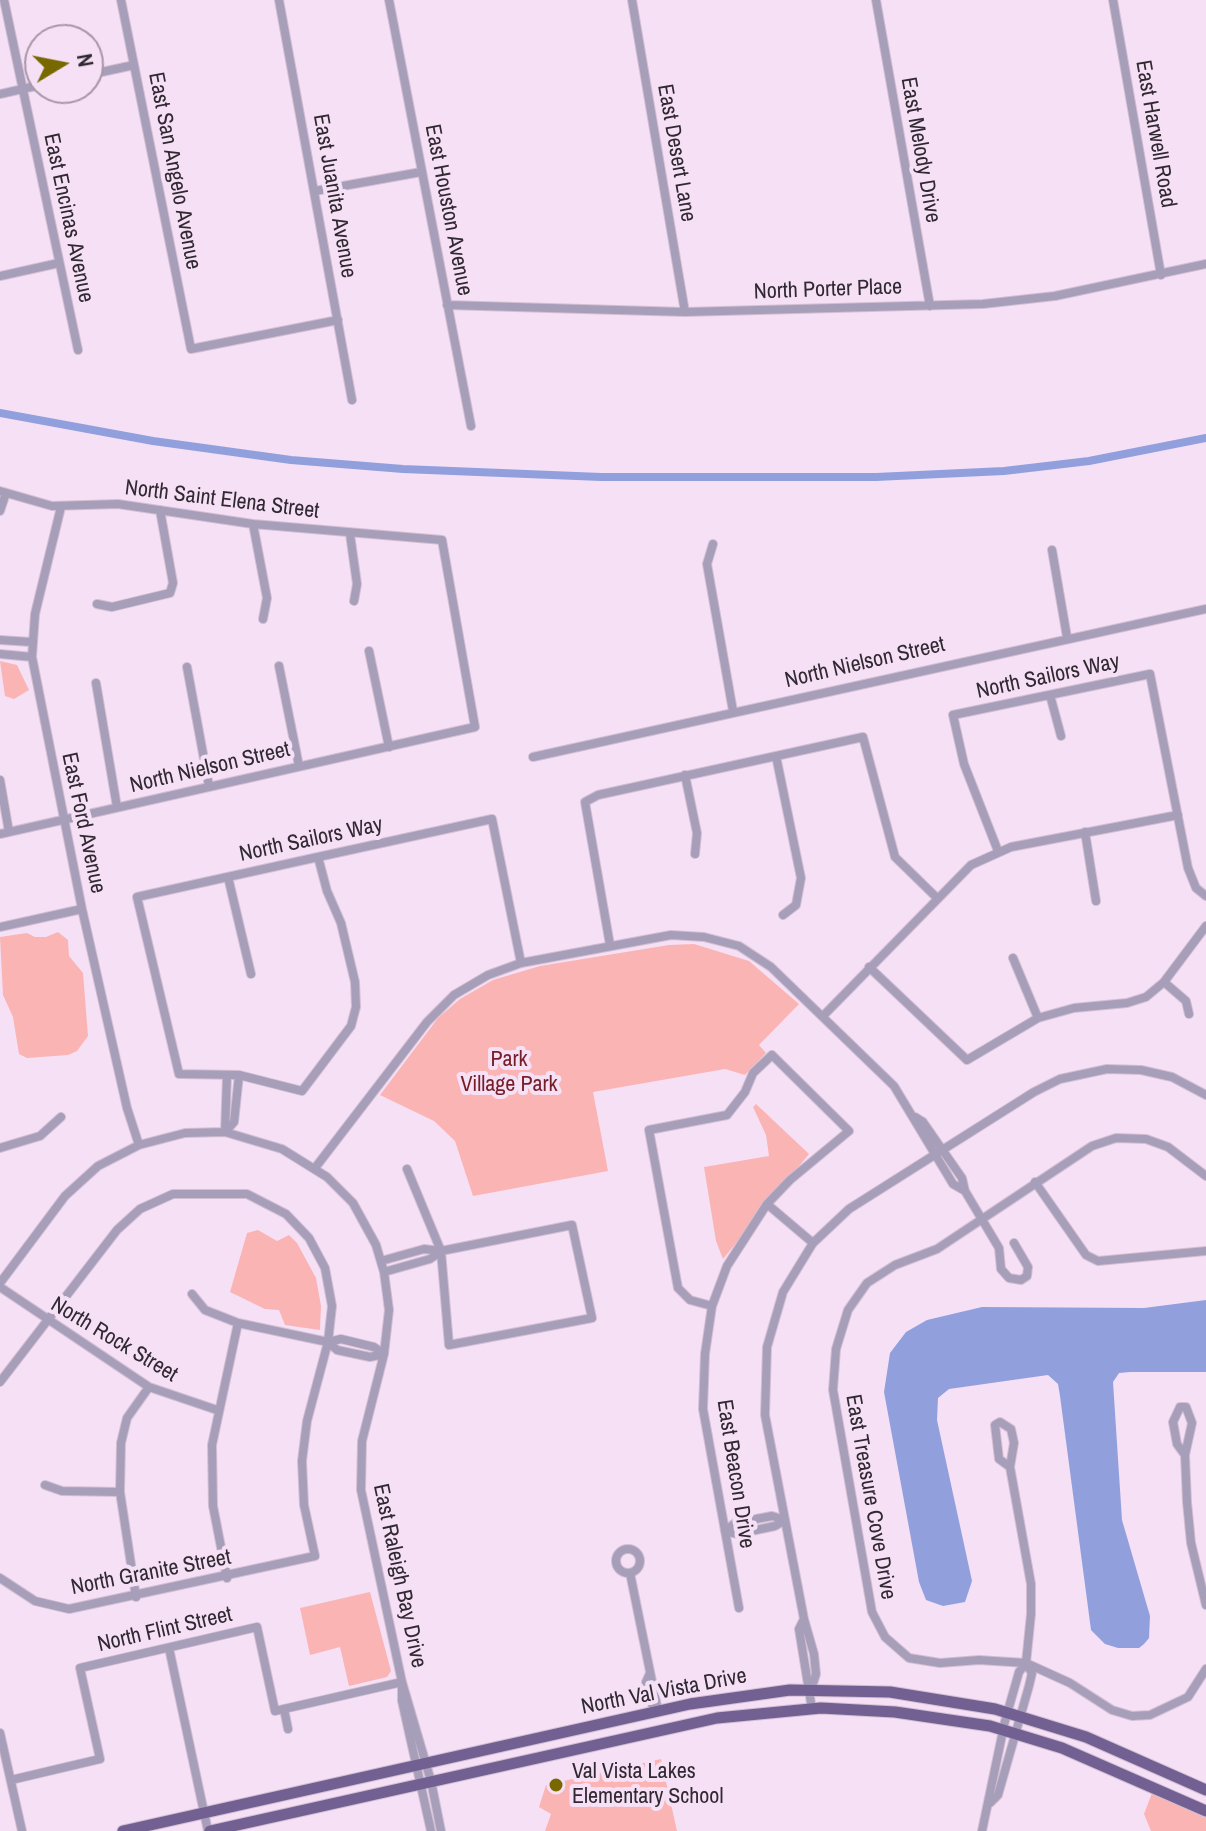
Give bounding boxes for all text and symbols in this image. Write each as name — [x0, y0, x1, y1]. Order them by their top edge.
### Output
north arrow — [24, 24, 104, 104]
text: N — [70, 51, 102, 69]
street label: East Harwell Road — [1129, 58, 1181, 210]
street label: East San Angelo Avenue — [142, 70, 206, 272]
street label: East Melody Drive — [894, 75, 946, 225]
street label: East Desert Lane — [651, 82, 701, 224]
street label: East Juanita Avenue — [307, 112, 361, 280]
street label: East Houston Avenue — [418, 122, 478, 298]
street label: East Encinas Avenue — [37, 131, 99, 305]
street label: North Porter Place — [753, 274, 903, 306]
street label: North Saint Elena Street — [123, 475, 321, 525]
street label: North Nielson Street — [782, 632, 948, 694]
street label: North Sailors Way — [974, 649, 1122, 705]
street label: North Nielson Street — [127, 737, 293, 799]
street label: East Ford Avenue — [55, 750, 111, 896]
street label: North Sailors Way — [237, 812, 385, 868]
park label: Park Village Park — [461, 1047, 557, 1098]
street label: North Rock Street — [46, 1292, 182, 1388]
street label: East Treasure Cove Drive — [839, 1392, 901, 1602]
street label: East Beacon Drive — [710, 1398, 760, 1550]
street label: East Raleigh Bay Drive — [367, 1482, 431, 1670]
street label: North Granite Street — [69, 1545, 233, 1601]
street label: North Flint Street — [95, 1602, 235, 1658]
street label: North Val Vista Drive — [579, 1663, 749, 1721]
place label: Val Vista Lakes Elementary School — [572, 1759, 723, 1810]
marker: Val Vista Lakes Elementary School — [547, 1776, 565, 1794]

